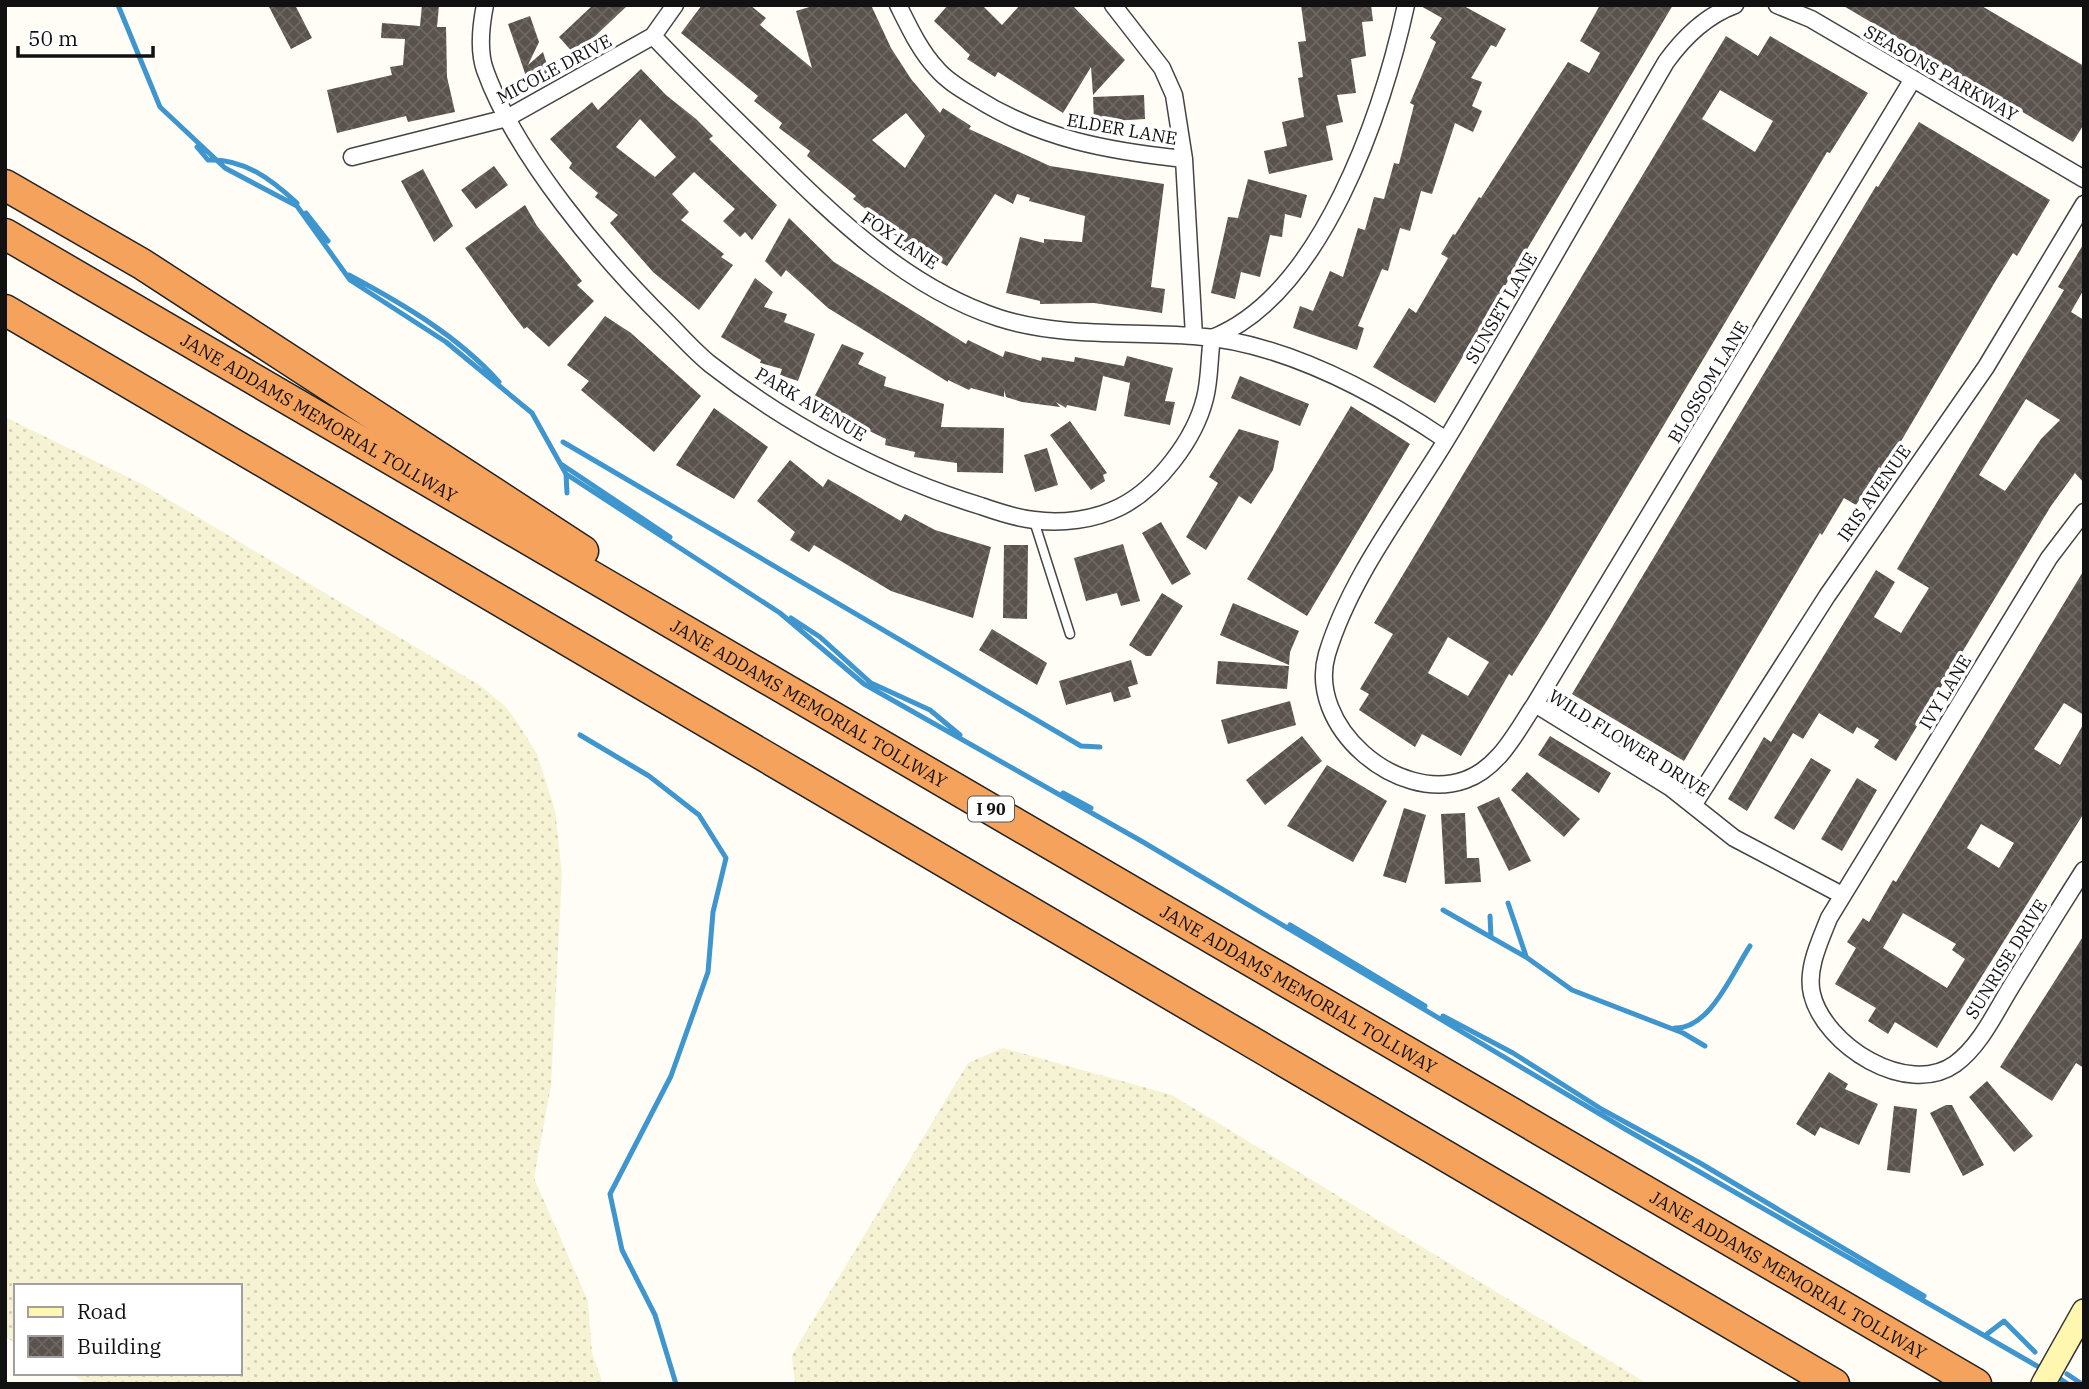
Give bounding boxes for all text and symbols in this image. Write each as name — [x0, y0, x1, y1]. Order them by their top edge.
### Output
scale bar — [18, 14, 152, 58]
street label: SEASONS PARKWAY — [1860, 20, 2023, 127]
text: 50 m — [28, 24, 78, 52]
street label: MICOLE DRIVE — [492, 29, 616, 109]
street label: ELDER LANE — [1065, 108, 1179, 150]
street label: FOX LANE — [857, 206, 943, 274]
street label: SUNSET LANE — [1460, 248, 1542, 368]
street label: BLOSSOM LANE — [1663, 317, 1753, 447]
street label: JANE ADDAMS MEMORIAL TOLLWAY — [177, 328, 462, 507]
street label: PARK AVENUE — [751, 362, 871, 446]
street label: IRIS AVENUE — [1832, 440, 1916, 546]
street label: JANE ADDAMS MEMORIAL TOLLWAY — [667, 614, 952, 793]
street label: IVY LANE — [1914, 651, 1976, 733]
street label: WILD FLOWER DRIVE — [1544, 684, 1714, 802]
road number: I 90 — [968, 796, 1014, 822]
street label: SUNRISE DRIVE — [1960, 895, 2052, 1023]
street label: JANE ADDAMS MEMORIAL TOLLWAY — [1157, 899, 1442, 1079]
street label: JANE ADDAMS MEMORIAL TOLLWAY — [1646, 1185, 1931, 1365]
legend — [14, 1284, 242, 1375]
text: Road — [77, 1297, 127, 1325]
text: Building — [77, 1332, 162, 1360]

